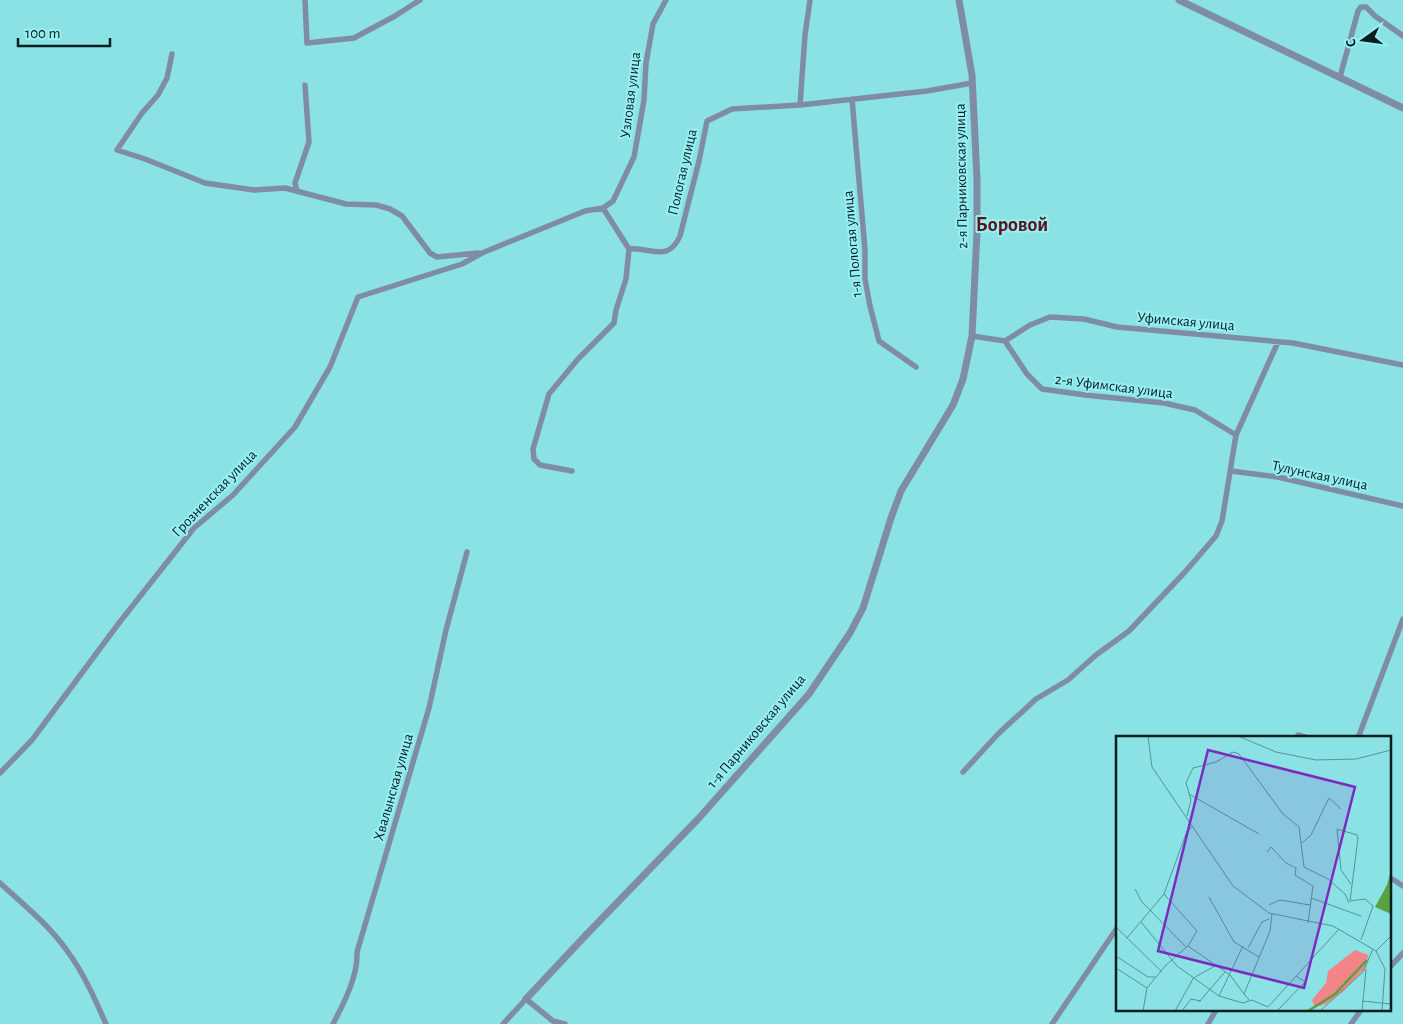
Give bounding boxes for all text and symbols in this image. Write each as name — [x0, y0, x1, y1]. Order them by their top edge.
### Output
scale bar — [18, 15, 110, 47]
north arrow — [1338, 15, 1388, 65]
text: 100 m — [25, 26, 60, 41]
text: С — [1344, 37, 1359, 48]
street label: Узловая улица — [618, 51, 643, 139]
street label: 2-я Парниковская улица — [953, 103, 970, 249]
street label: Пологая улица — [665, 127, 700, 217]
street label: 1-я Пологая улица — [840, 190, 865, 298]
district label: Боровой — [976, 215, 1048, 235]
street label: Уфимская улица — [1136, 310, 1236, 333]
street label: 2-я Уфимская улица — [1054, 372, 1174, 401]
street label: Грозненская улица — [169, 447, 260, 540]
street label: Тулунская улица — [1271, 458, 1369, 493]
street label: 1-я Парниковская улица — [704, 671, 808, 791]
street label: Хвалынская улица — [371, 732, 416, 843]
inset map — [1116, 736, 1390, 1012]

